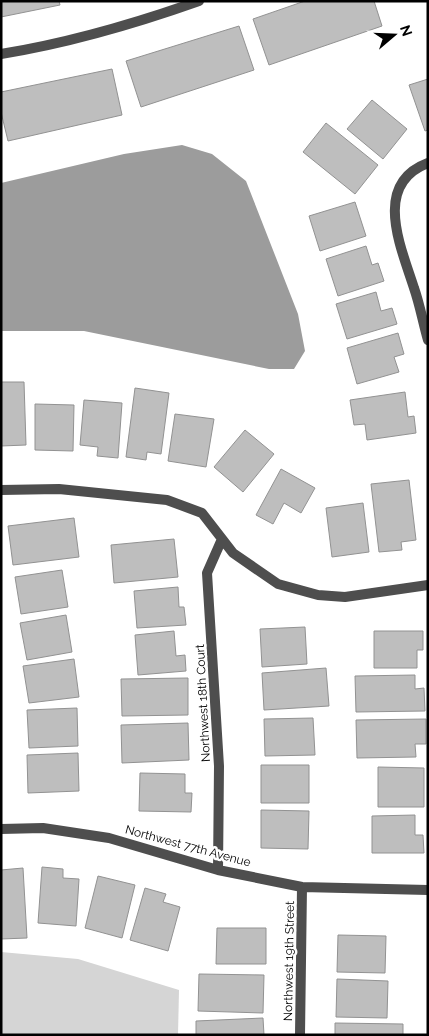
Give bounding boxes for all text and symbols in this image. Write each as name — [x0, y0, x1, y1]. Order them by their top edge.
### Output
north arrow — [369, 10, 419, 60]
text: N — [397, 23, 416, 38]
street label: Northwest 18th Court — [193, 644, 213, 762]
street label: Northwest 77th Avenue — [124, 822, 252, 870]
street label: Northwest 19th Street — [281, 901, 297, 1021]

